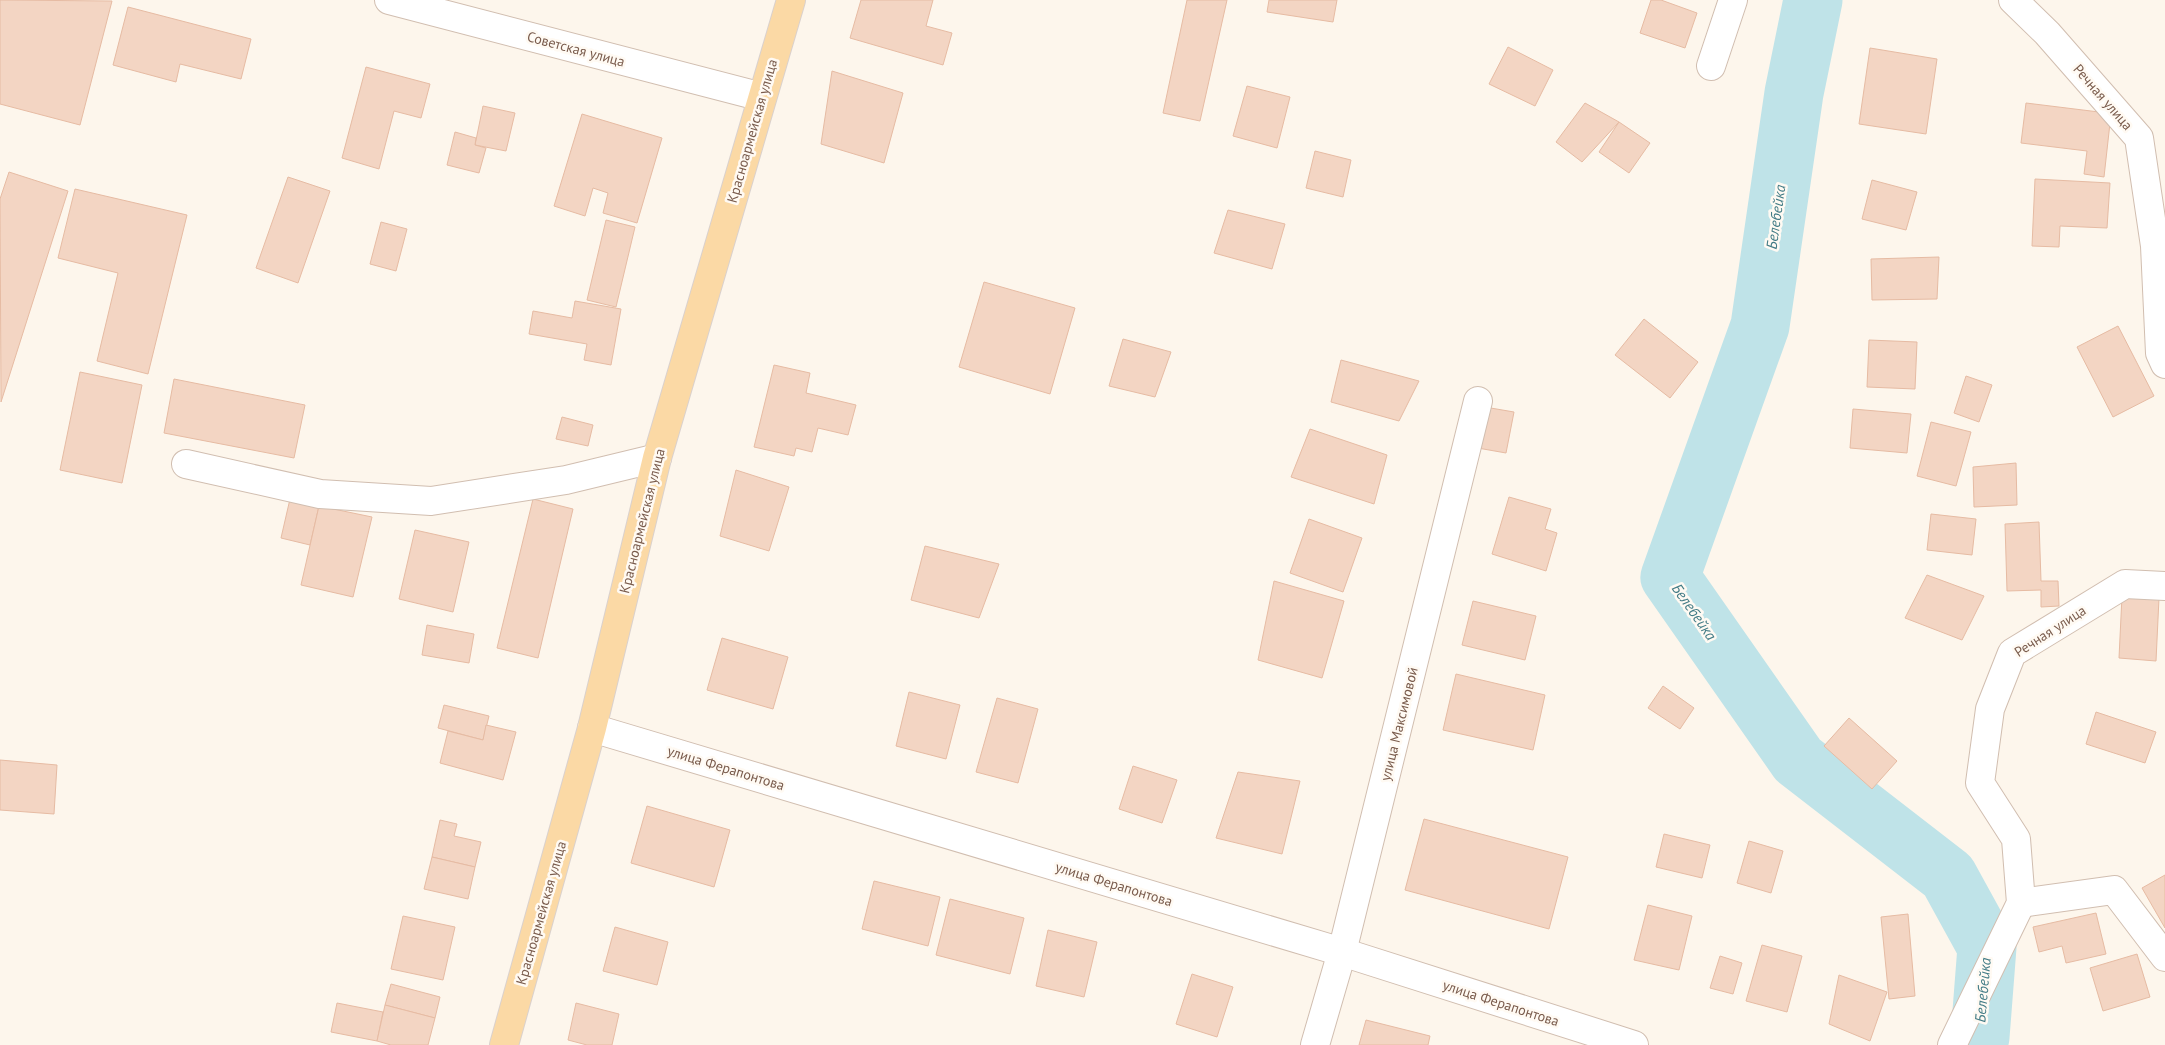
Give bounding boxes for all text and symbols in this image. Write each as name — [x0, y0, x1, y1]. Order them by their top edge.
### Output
street label: Советская улица — [525, 27, 627, 71]
street label: Красноармейская улица — [723, 57, 781, 205]
street label: Речная улица — [2069, 60, 2137, 134]
water label: Белебейка — [1762, 183, 1790, 250]
street label: Красноармейская улица — [615, 447, 669, 595]
water label: Белебейка — [1668, 580, 1721, 644]
street label: Речная улица — [2011, 601, 2089, 661]
street label: улица Максимовой — [1376, 665, 1422, 783]
street label: улица Ферапонтова — [665, 742, 787, 794]
street label: Красноармейская улица — [512, 839, 570, 987]
street label: улица Ферапонтова — [1053, 858, 1175, 910]
water label: Белебейка — [1970, 956, 1995, 1023]
street label: улица Ферапонтова — [1441, 976, 1561, 1030]

